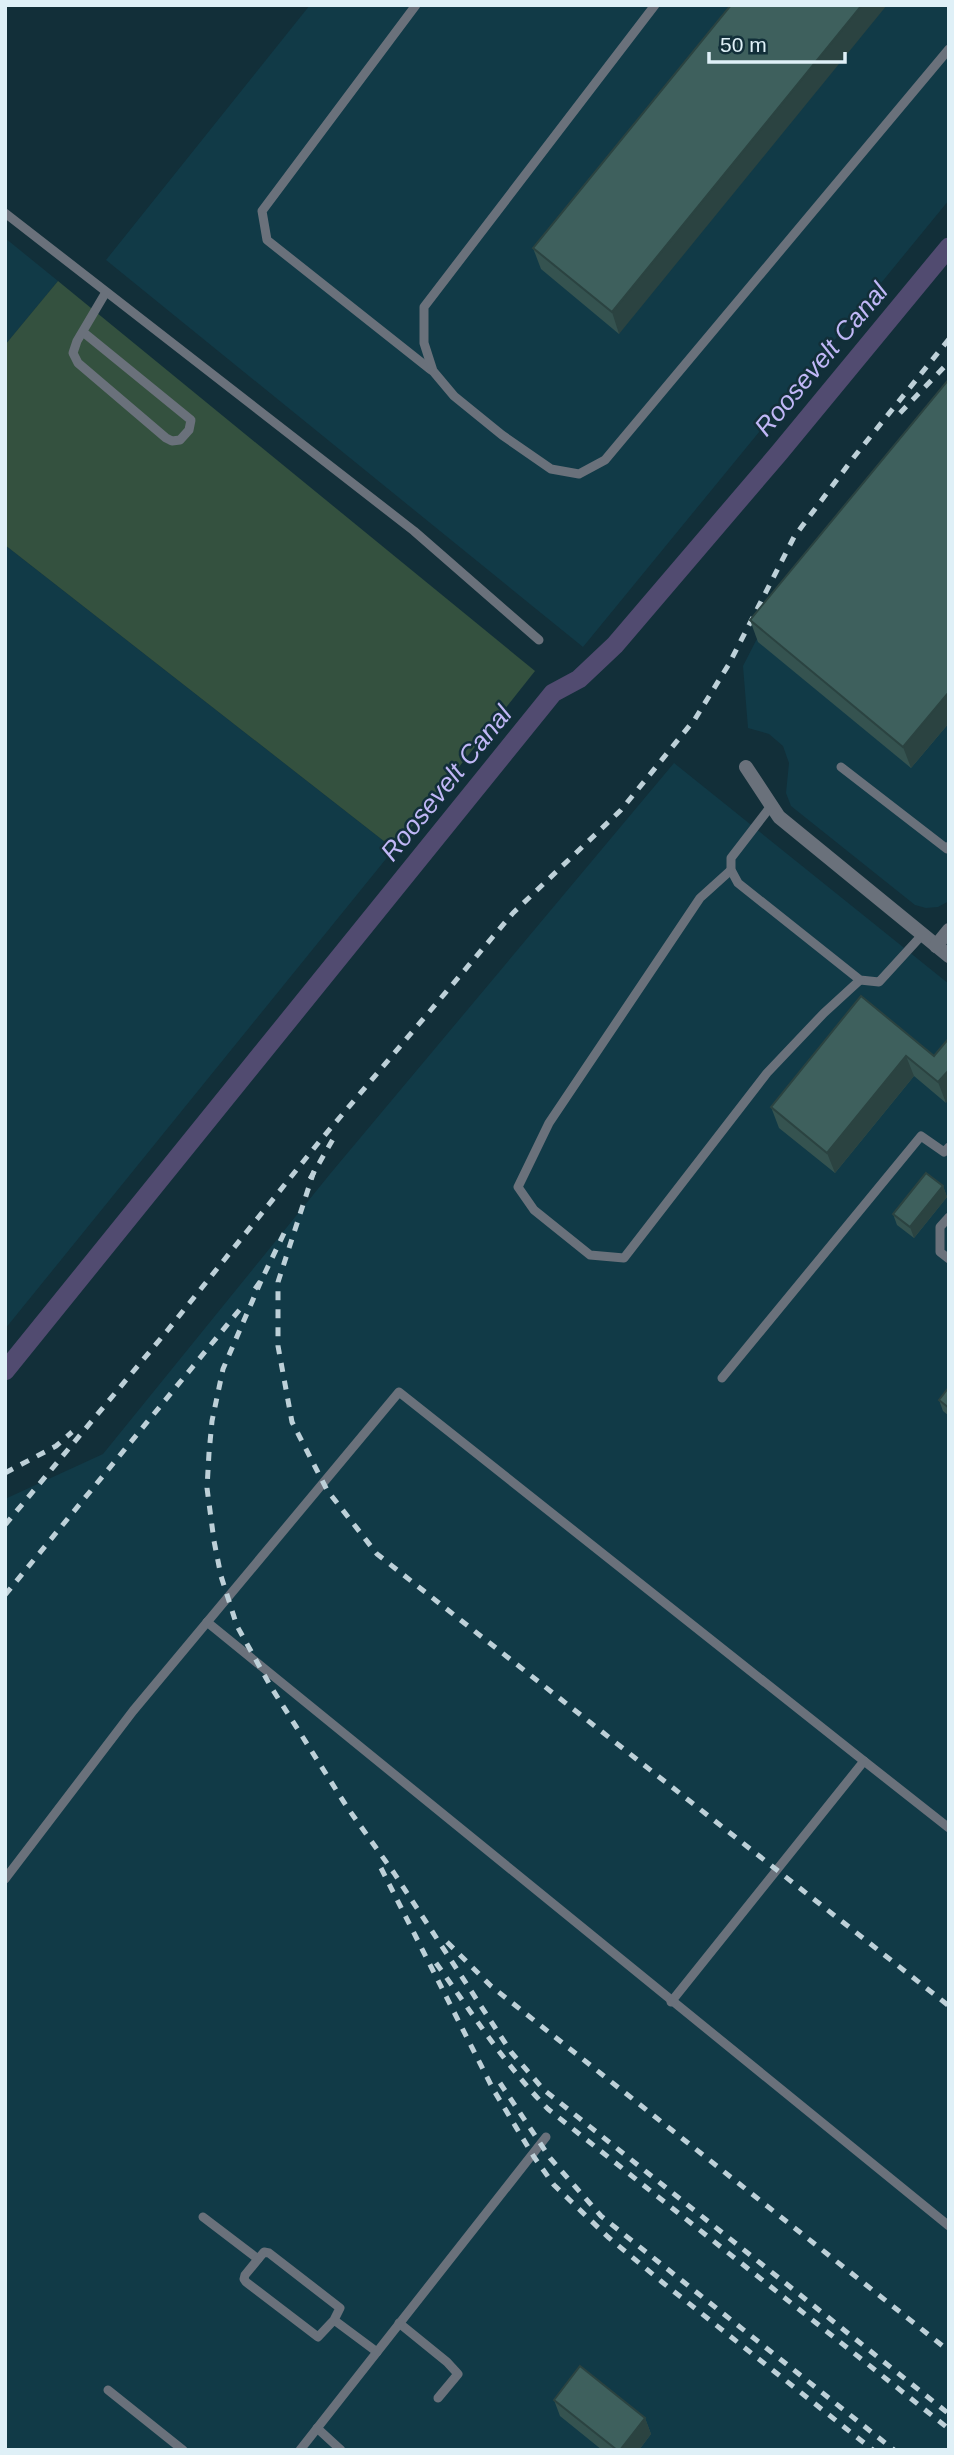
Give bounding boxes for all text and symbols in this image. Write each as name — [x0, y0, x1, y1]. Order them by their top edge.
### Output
scale bar — [709, 21, 846, 65]
text: 50 m — [720, 33, 767, 56]
water label: Roosevelt Canal — [748, 275, 895, 442]
water label: Roosevelt Canal — [374, 698, 518, 867]

